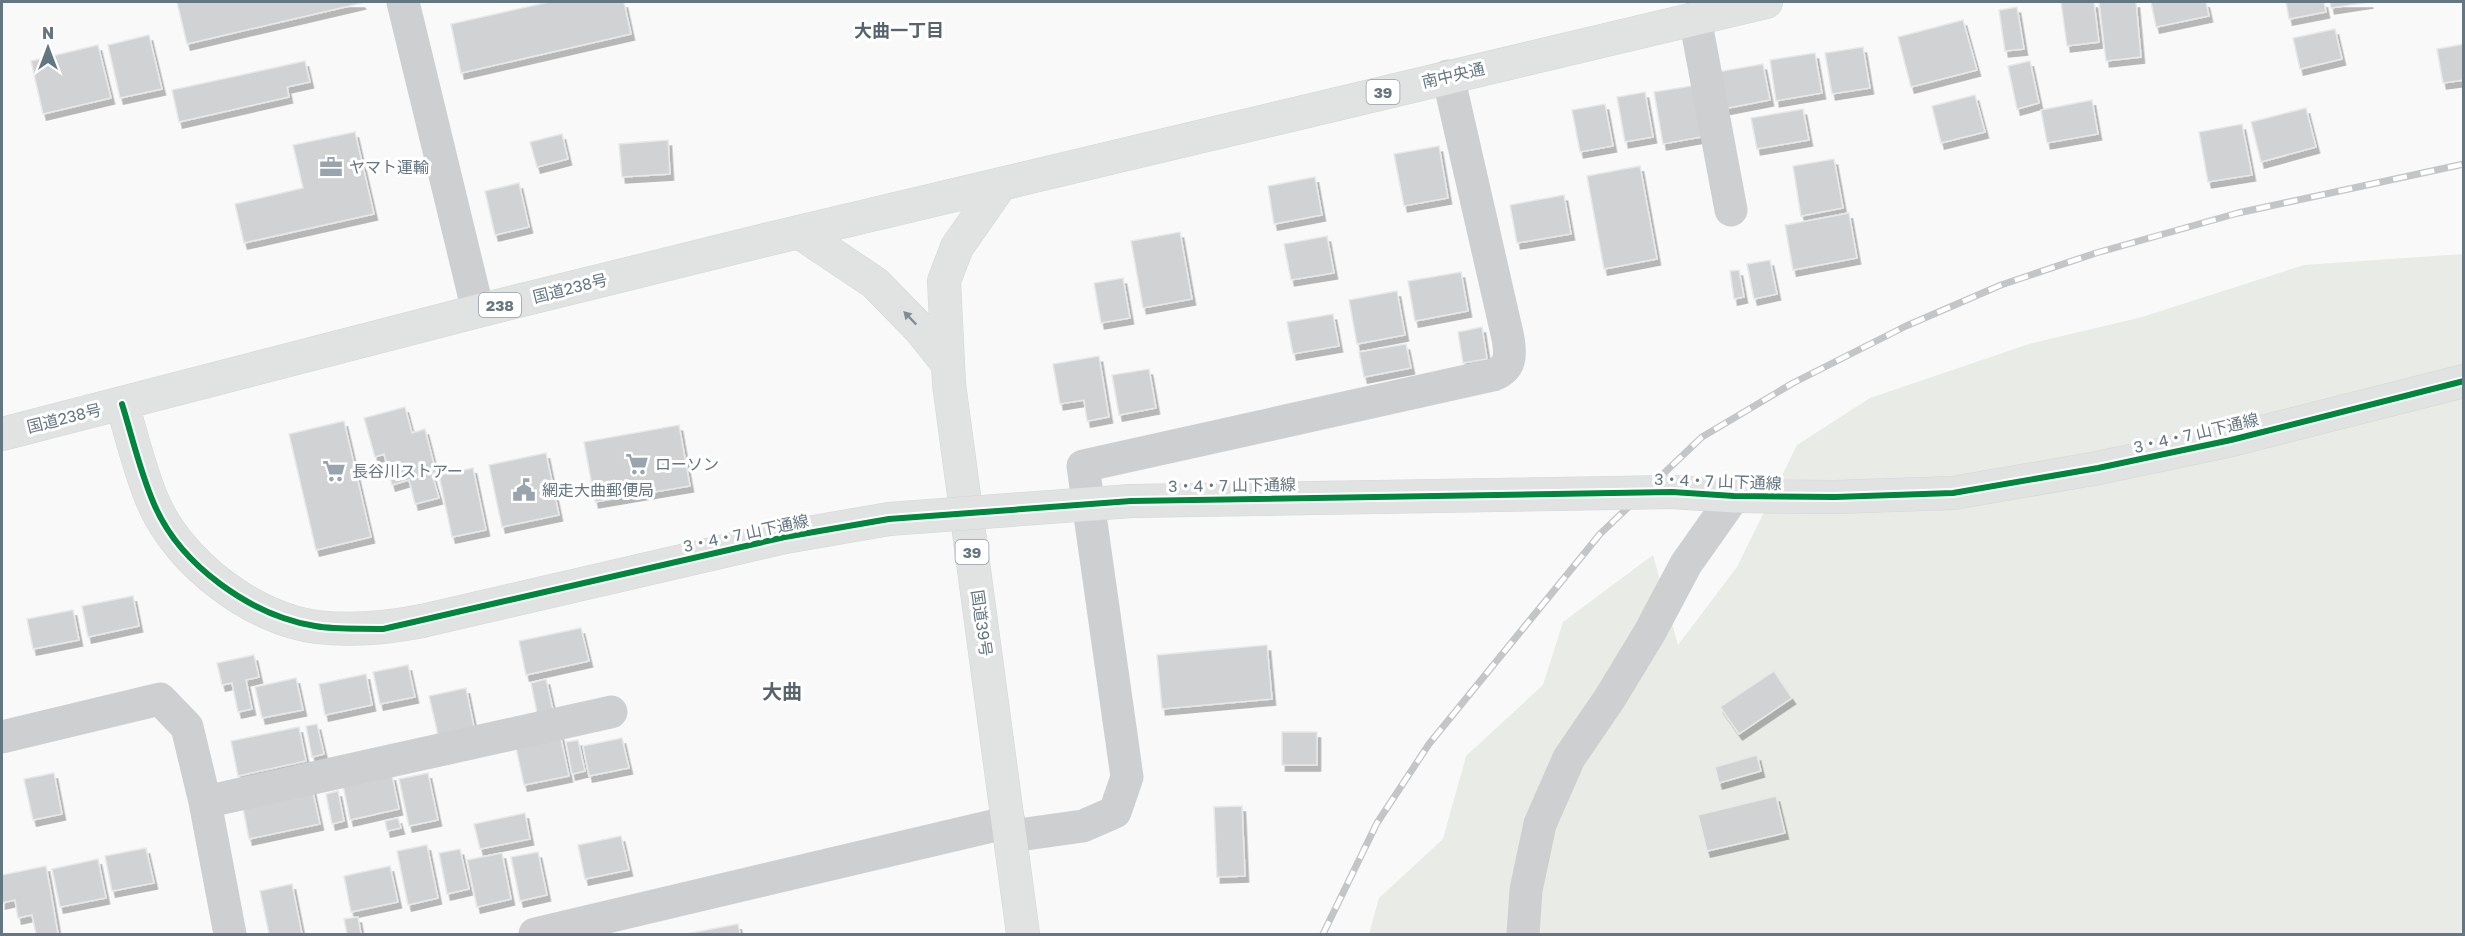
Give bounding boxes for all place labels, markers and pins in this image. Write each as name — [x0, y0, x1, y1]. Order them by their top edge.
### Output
office icon: ヤマト運輸 — [318, 154, 344, 180]
place label: ヤマト運輸 — [349, 157, 429, 177]
supermarket icon: ローソン — [624, 451, 650, 477]
place label: ローソン — [655, 454, 719, 474]
supermarket icon: 長谷川ストアー — [321, 458, 347, 484]
place label: 長谷川ストアー — [352, 461, 463, 481]
public building icon: 網走大曲郵便局 — [511, 477, 537, 503]
place label: 網走大曲郵便局 — [542, 480, 654, 500]

